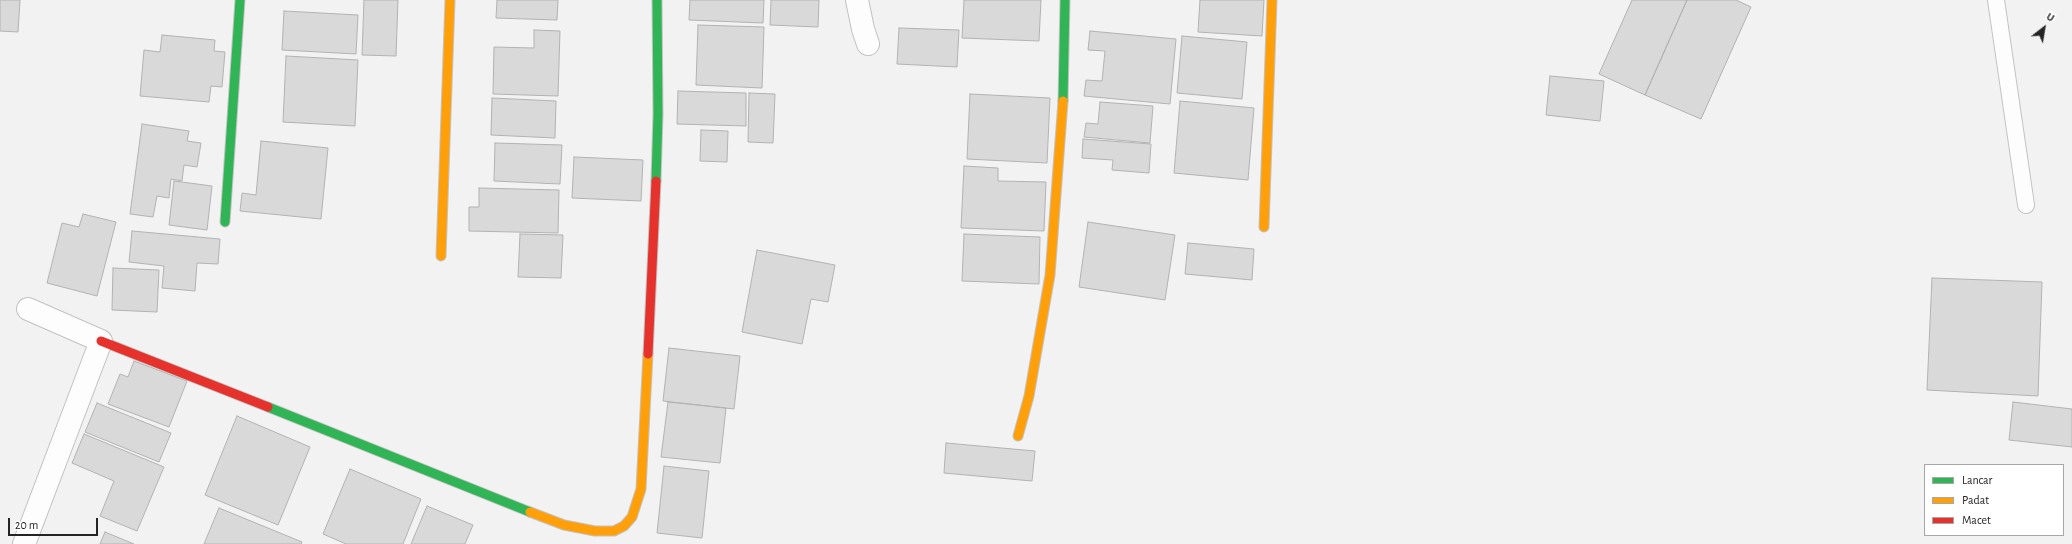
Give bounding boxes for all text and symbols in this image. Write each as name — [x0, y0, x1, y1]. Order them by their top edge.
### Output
north arrow — [2024, 8, 2064, 48]
text: U — [2045, 11, 2056, 24]
legend — [1924, 464, 2064, 536]
text: Lancar — [1962, 474, 1992, 486]
text: Padat — [1962, 494, 1989, 506]
scale bar — [10, 510, 100, 536]
text: Macet — [1962, 514, 1991, 526]
text: 20 m — [15, 519, 38, 531]

